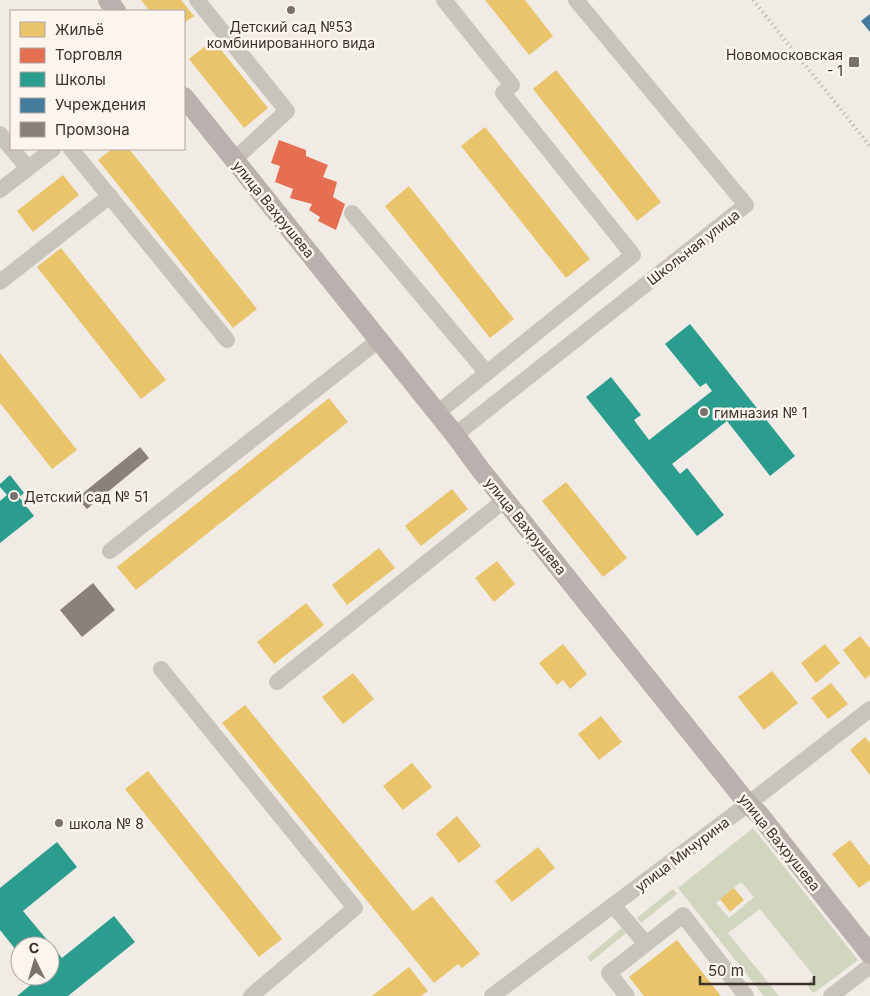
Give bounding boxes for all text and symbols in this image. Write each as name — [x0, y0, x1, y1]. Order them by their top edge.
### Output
marker: Детский сад №53 комбинированного вида — [285, 4, 297, 16]
legend — [10, 10, 185, 150]
place label: Детский сад №53 комбинированного вида — [207, 18, 375, 51]
text: Жильё — [55, 20, 104, 39]
text: Торговля — [55, 45, 122, 64]
place label: Новомосковская - 1 — [726, 46, 843, 79]
marker: Новомосковская - 1 — [847, 55, 861, 69]
text: Школы — [55, 70, 106, 89]
text: Учреждения — [55, 95, 146, 114]
text: Промзона — [55, 120, 130, 139]
street label: улица Вахрушева — [230, 157, 318, 261]
street label: Школьная улица — [643, 206, 743, 288]
place label: гимназия № 1 — [714, 404, 807, 421]
marker: гимназия № 1 — [698, 406, 710, 418]
street label: улица Вахрушева — [482, 474, 570, 578]
place label: Детский сад № 51 — [24, 488, 148, 505]
marker: Детский сад № 51 — [8, 490, 20, 502]
street label: улица Вахрушева — [736, 790, 824, 894]
street label: улица Мичурина — [632, 813, 732, 895]
place label: школа № 8 — [69, 815, 144, 832]
marker: школа № 8 — [53, 817, 65, 829]
north arrow — [10, 936, 60, 986]
text: С — [28, 939, 40, 956]
scale bar — [700, 954, 814, 986]
text: 50 m — [708, 961, 744, 980]

